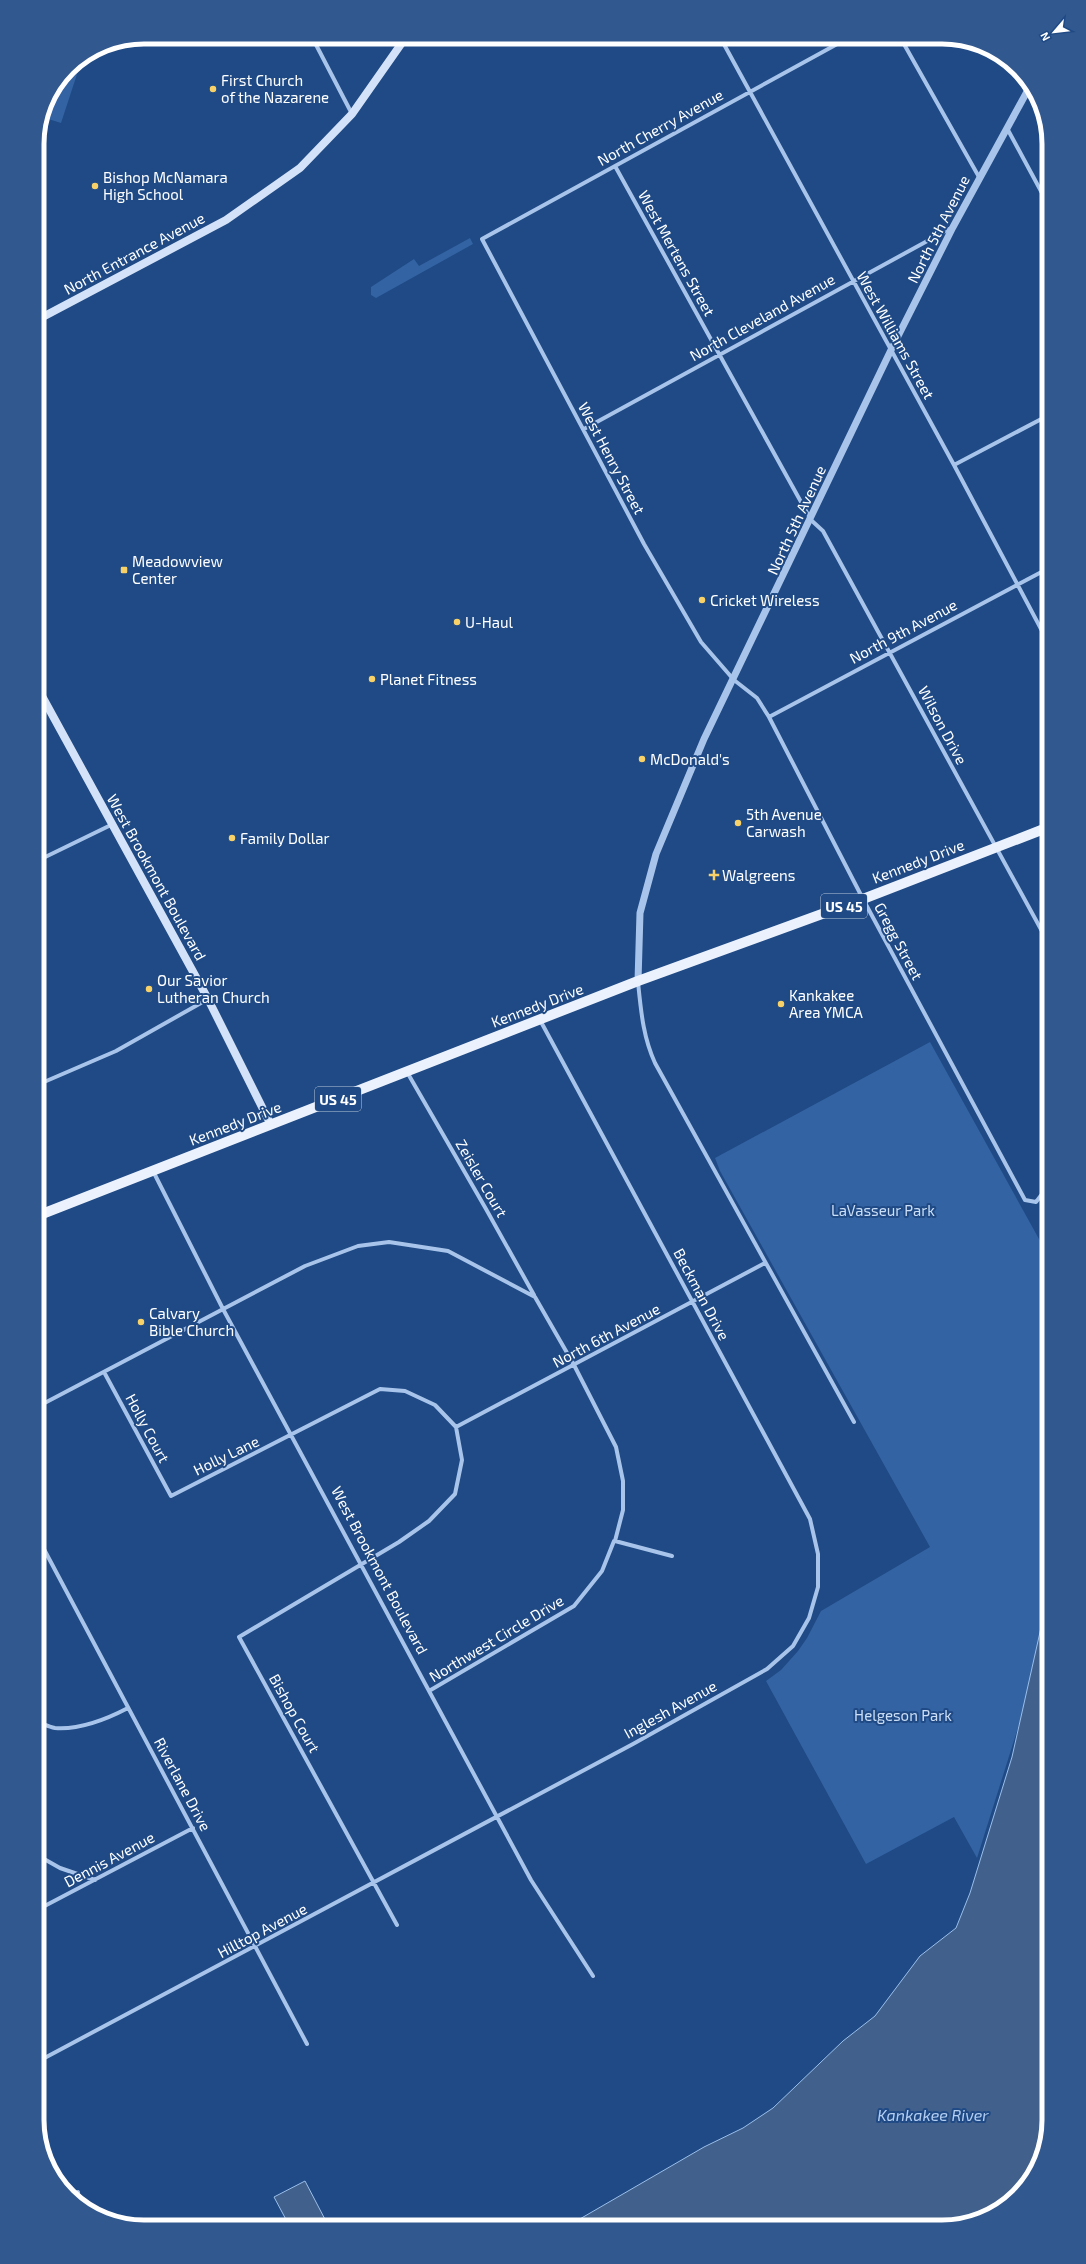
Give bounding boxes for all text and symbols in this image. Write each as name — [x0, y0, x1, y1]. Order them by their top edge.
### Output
north arrow — [1034, 12, 1074, 52]
text: N — [1037, 30, 1052, 43]
place label: First Church of the Nazarene — [221, 71, 329, 106]
marker: First Church of the Nazarene — [208, 84, 218, 94]
street label: North Cherry Avenue — [594, 85, 726, 169]
place label: Bishop McNamara High School — [103, 168, 228, 203]
street label: North 5th Avenue — [903, 172, 973, 286]
marker: Bishop McNamara High School — [90, 181, 100, 191]
street label: West Mertens Street — [635, 187, 719, 319]
street label: North Entrance Avenue — [60, 208, 208, 298]
street label: West Williams Street — [853, 268, 939, 402]
street label: North Cleveland Avenue — [686, 270, 838, 364]
street label: West Henry Street — [575, 399, 649, 517]
street label: North 5th Avenue — [763, 462, 829, 578]
place label: Meadowview Center — [132, 552, 223, 587]
marker: Meadowview Center — [119, 565, 129, 575]
place label: Cricket Wireless — [710, 591, 820, 609]
marker: Cricket Wireless — [697, 595, 707, 605]
street label: North 9th Avenue — [846, 595, 960, 667]
place label: U-Haul — [465, 613, 514, 631]
marker: U-Haul — [452, 617, 462, 627]
place label: Planet Fitness — [380, 670, 477, 688]
marker: Planet Fitness — [367, 674, 377, 684]
street label: Wilson Drive — [915, 683, 971, 767]
place label: McDonald's — [650, 750, 730, 768]
marker: McDonald's — [637, 754, 647, 764]
street label: West Brookmont Boulevard — [104, 791, 210, 963]
place label: 5th Avenue Carwash — [746, 805, 822, 840]
marker: 5th Avenue Carwash — [733, 818, 743, 828]
place label: Family Dollar — [240, 829, 330, 847]
marker: Family Dollar — [227, 833, 237, 843]
street label: Kennedy Drive — [869, 835, 967, 887]
place label: Walgreens — [722, 866, 795, 884]
marker: Walgreens — [709, 870, 719, 880]
road number: US 45 — [821, 894, 867, 918]
street label: Gregg Street — [871, 899, 927, 983]
place label: Our Savior Lutheran Church — [157, 971, 270, 1006]
street label: Kennedy Drive — [488, 979, 586, 1031]
marker: Our Savior Lutheran Church — [144, 984, 154, 994]
place label: Kankakee Area YMCA — [789, 986, 864, 1021]
marker: Kankakee Area YMCA — [776, 999, 786, 1009]
road number: US 45 — [315, 1087, 361, 1111]
street label: Kennedy Drive — [186, 1097, 284, 1149]
street label: Zeisler Court — [453, 1136, 512, 1220]
park label: LaVasseur Park — [831, 1201, 935, 1219]
street label: Beckman Drive — [670, 1245, 734, 1343]
street label: North 6th Avenue — [549, 1299, 663, 1371]
place label: Calvary Bible Church — [149, 1304, 234, 1339]
marker: Calvary Bible Church — [136, 1317, 146, 1327]
street label: Holly Court — [122, 1390, 174, 1466]
street label: Holly Lane — [190, 1431, 262, 1479]
street label: West Brookmont Boulevard — [328, 1483, 432, 1657]
street label: Northwest Circle Drive — [426, 1591, 566, 1685]
street label: Bishop Court — [266, 1670, 324, 1756]
street label: Inglesh Avenue — [621, 1676, 719, 1742]
park label: Helgeson Park — [854, 1706, 952, 1724]
street label: Riverlane Drive — [151, 1734, 215, 1834]
street label: Dennis Avenue — [61, 1828, 157, 1890]
street label: Hilltop Avenue — [214, 1899, 310, 1961]
water label: Kankakee River — [877, 2105, 989, 2124]

